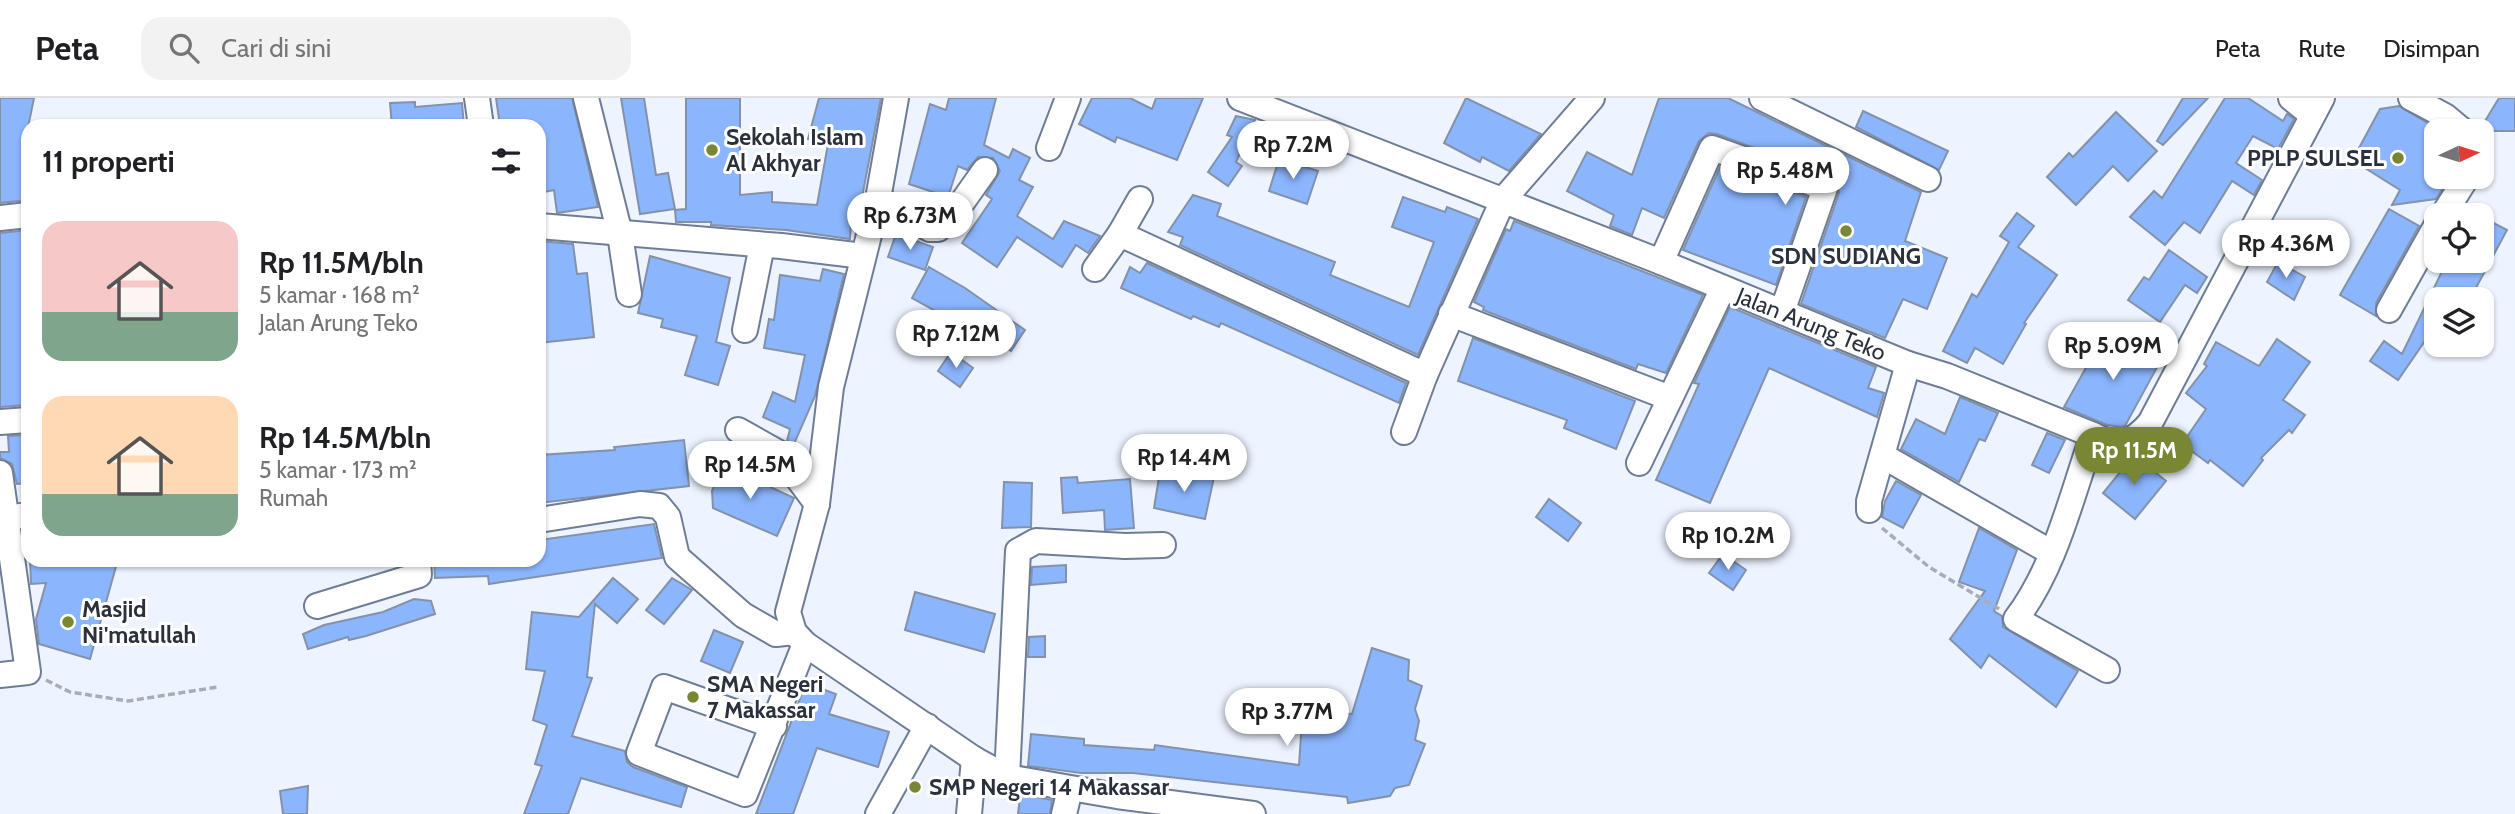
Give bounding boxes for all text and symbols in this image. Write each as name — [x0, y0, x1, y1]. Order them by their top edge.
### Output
search box — [141, 17, 631, 80]
text: Peta — [35, 28, 99, 68]
icon: search — [165, 29, 203, 67]
text: Cari di sini — [221, 32, 331, 64]
text: Peta — [2215, 34, 2260, 63]
text: Rute — [2298, 34, 2345, 63]
text: Disimpan — [2383, 34, 2480, 63]
north arrow — [2424, 119, 2494, 189]
map controls — [2424, 119, 2494, 357]
pin: Rp 7.2M — [1228, 122, 1358, 181]
place label: Sekolah Islam Al Akhyar — [726, 123, 864, 177]
text: Rp 7.2M — [1253, 130, 1333, 158]
icon: filters — [487, 142, 525, 180]
marker: Sekolah Islam Al Akhyar — [704, 142, 720, 158]
text: 11 properti — [42, 143, 175, 180]
place label: PPLP SULSEL — [2247, 144, 2384, 172]
pin: Rp 5.48M — [1713, 148, 1857, 207]
marker: PPLP SULSEL — [2390, 150, 2406, 166]
text: Rp 5.48M — [1736, 156, 1834, 184]
pin: Rp 6.73M — [838, 192, 982, 252]
text: Rp 6.73M — [863, 201, 957, 229]
button: locate — [2424, 203, 2494, 273]
pin: Rp 4.36M — [2214, 220, 2358, 280]
marker: SDN SUDIANG — [1838, 223, 1854, 239]
text: Rp 4.36M — [2238, 229, 2334, 257]
place label: SDN SUDIANG — [1771, 242, 1921, 270]
text: Rp 11.5M/bln — [259, 244, 424, 281]
icon: home — [98, 249, 182, 333]
text: 5 kamar · 168 m² — [259, 281, 420, 309]
street label: Jalan Arung Teko — [1731, 281, 1890, 367]
button: layers — [2424, 287, 2494, 357]
text: Jalan Arung Teko — [259, 309, 418, 337]
pin: Rp 7.12M — [884, 310, 1028, 370]
text: Rp 7.12M — [912, 319, 1000, 347]
pin: Rp 5.09M — [2041, 322, 2185, 382]
text: Rp 5.09M — [2064, 331, 2162, 359]
text: Rp 14.5M/bln — [259, 419, 431, 456]
icon: home — [98, 424, 182, 508]
pin: Rp 11.5M — [2062, 428, 2206, 487]
pin: Rp 14.4M — [1112, 434, 1256, 494]
text: Rp 11.5M — [2091, 436, 2177, 464]
pin: Rp 14.5M — [678, 442, 822, 501]
text: Rp 14.4M — [1137, 443, 1231, 471]
text: Rp 14.5M — [704, 450, 796, 478]
text: 5 kamar · 173 m² — [259, 456, 417, 484]
text: Rumah — [259, 484, 328, 512]
pin: Rp 10.2M — [1656, 512, 1800, 572]
text: Rp 10.2M — [1681, 521, 1775, 549]
place label: Masjid Ni'matullah — [82, 595, 196, 649]
marker: Masjid Ni'matullah — [60, 614, 76, 630]
place label: SMA Negeri 7 Makassar — [707, 670, 823, 724]
pin: Rp 3.77M — [1215, 688, 1359, 748]
marker: SMA Negeri 7 Makassar — [685, 689, 701, 705]
text: Rp 3.77M — [1241, 697, 1333, 725]
place label: SMP Negeri 14 Makassar — [929, 773, 1169, 801]
marker: SMP Negeri 14 Makassar — [907, 779, 923, 795]

